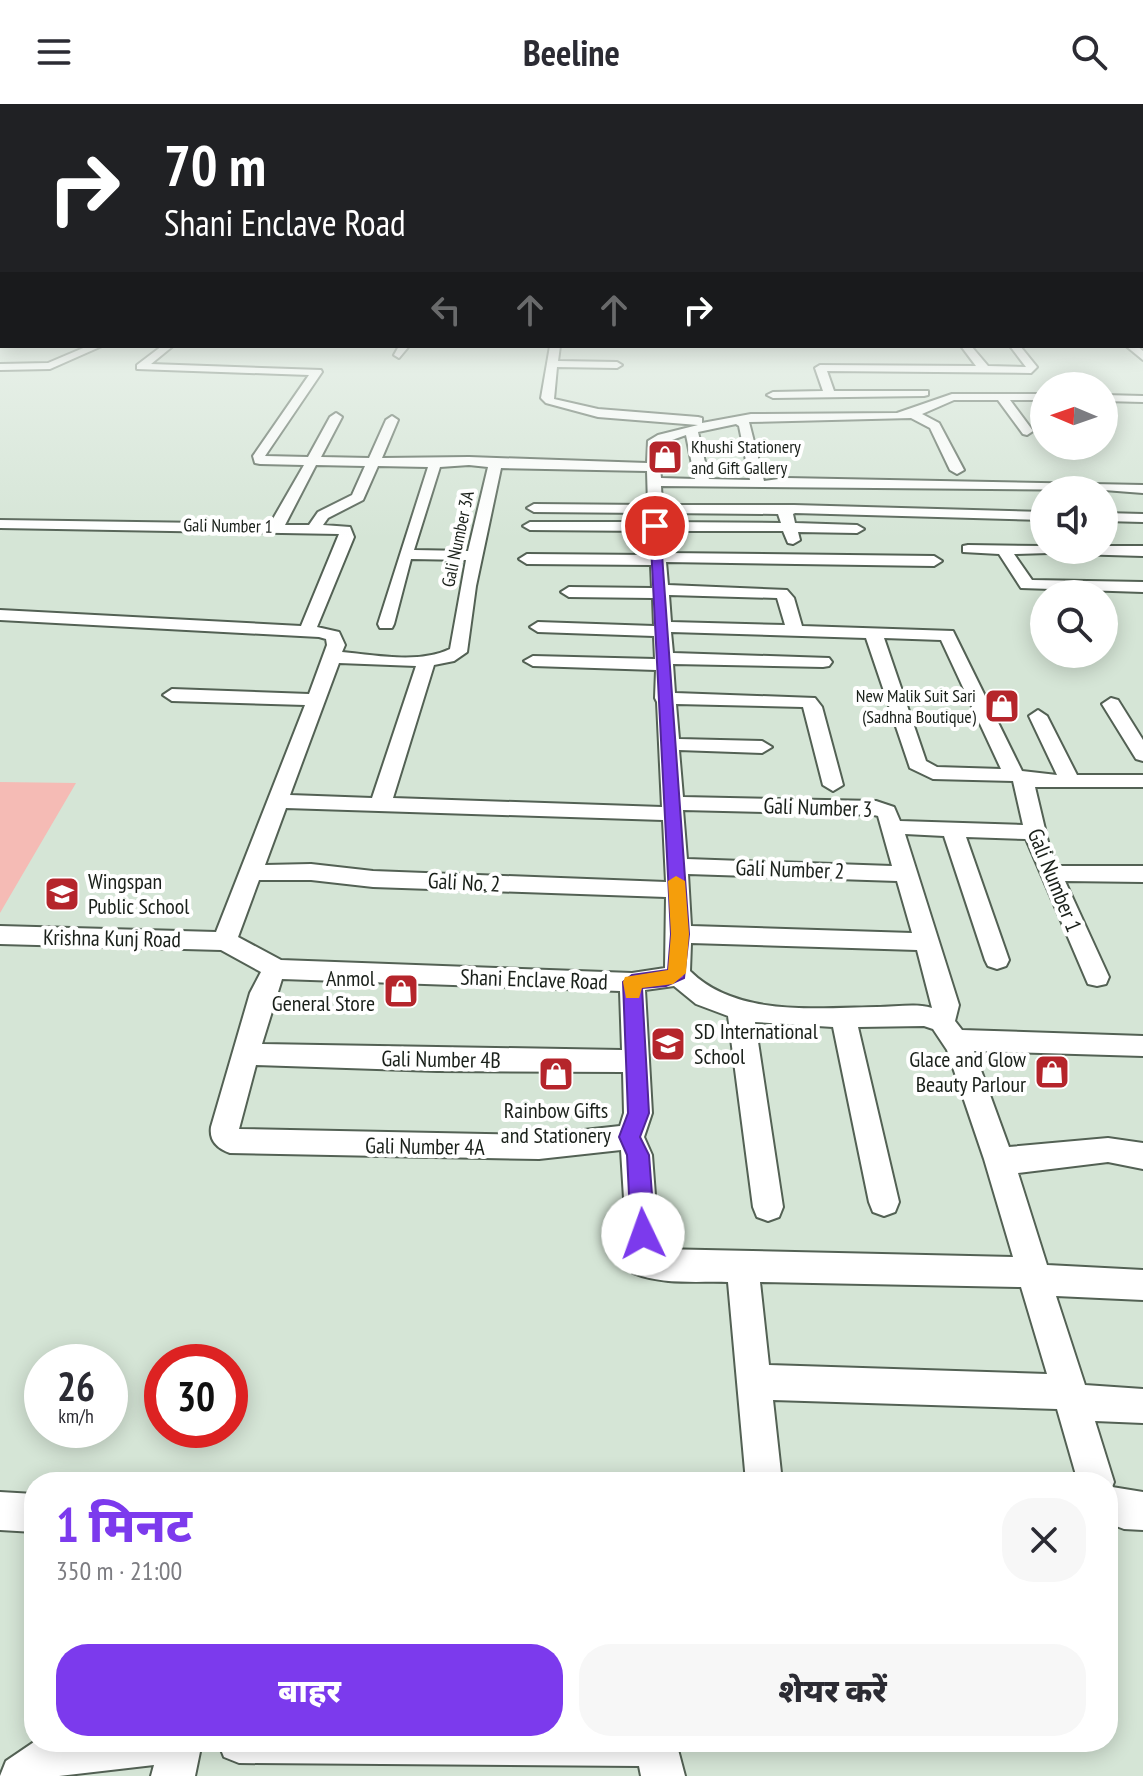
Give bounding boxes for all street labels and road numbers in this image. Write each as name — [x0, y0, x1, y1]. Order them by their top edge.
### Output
street label: Gali Number 3A — [436, 488, 479, 589]
street label: Gali Number 1 — [183, 513, 273, 538]
street label: Gali Number 3 — [763, 791, 873, 823]
street label: Gali Number 1 — [1022, 824, 1088, 936]
street label: Gali Number 2 — [735, 853, 845, 885]
street label: Gali No. 2 — [427, 866, 501, 898]
street label: Krishna Kunj Road — [43, 923, 181, 953]
street label: Shani Enclave Road — [460, 962, 608, 996]
street label: Gali Number 4B — [381, 1044, 501, 1074]
street label: Gali Number 4A — [365, 1131, 486, 1161]

